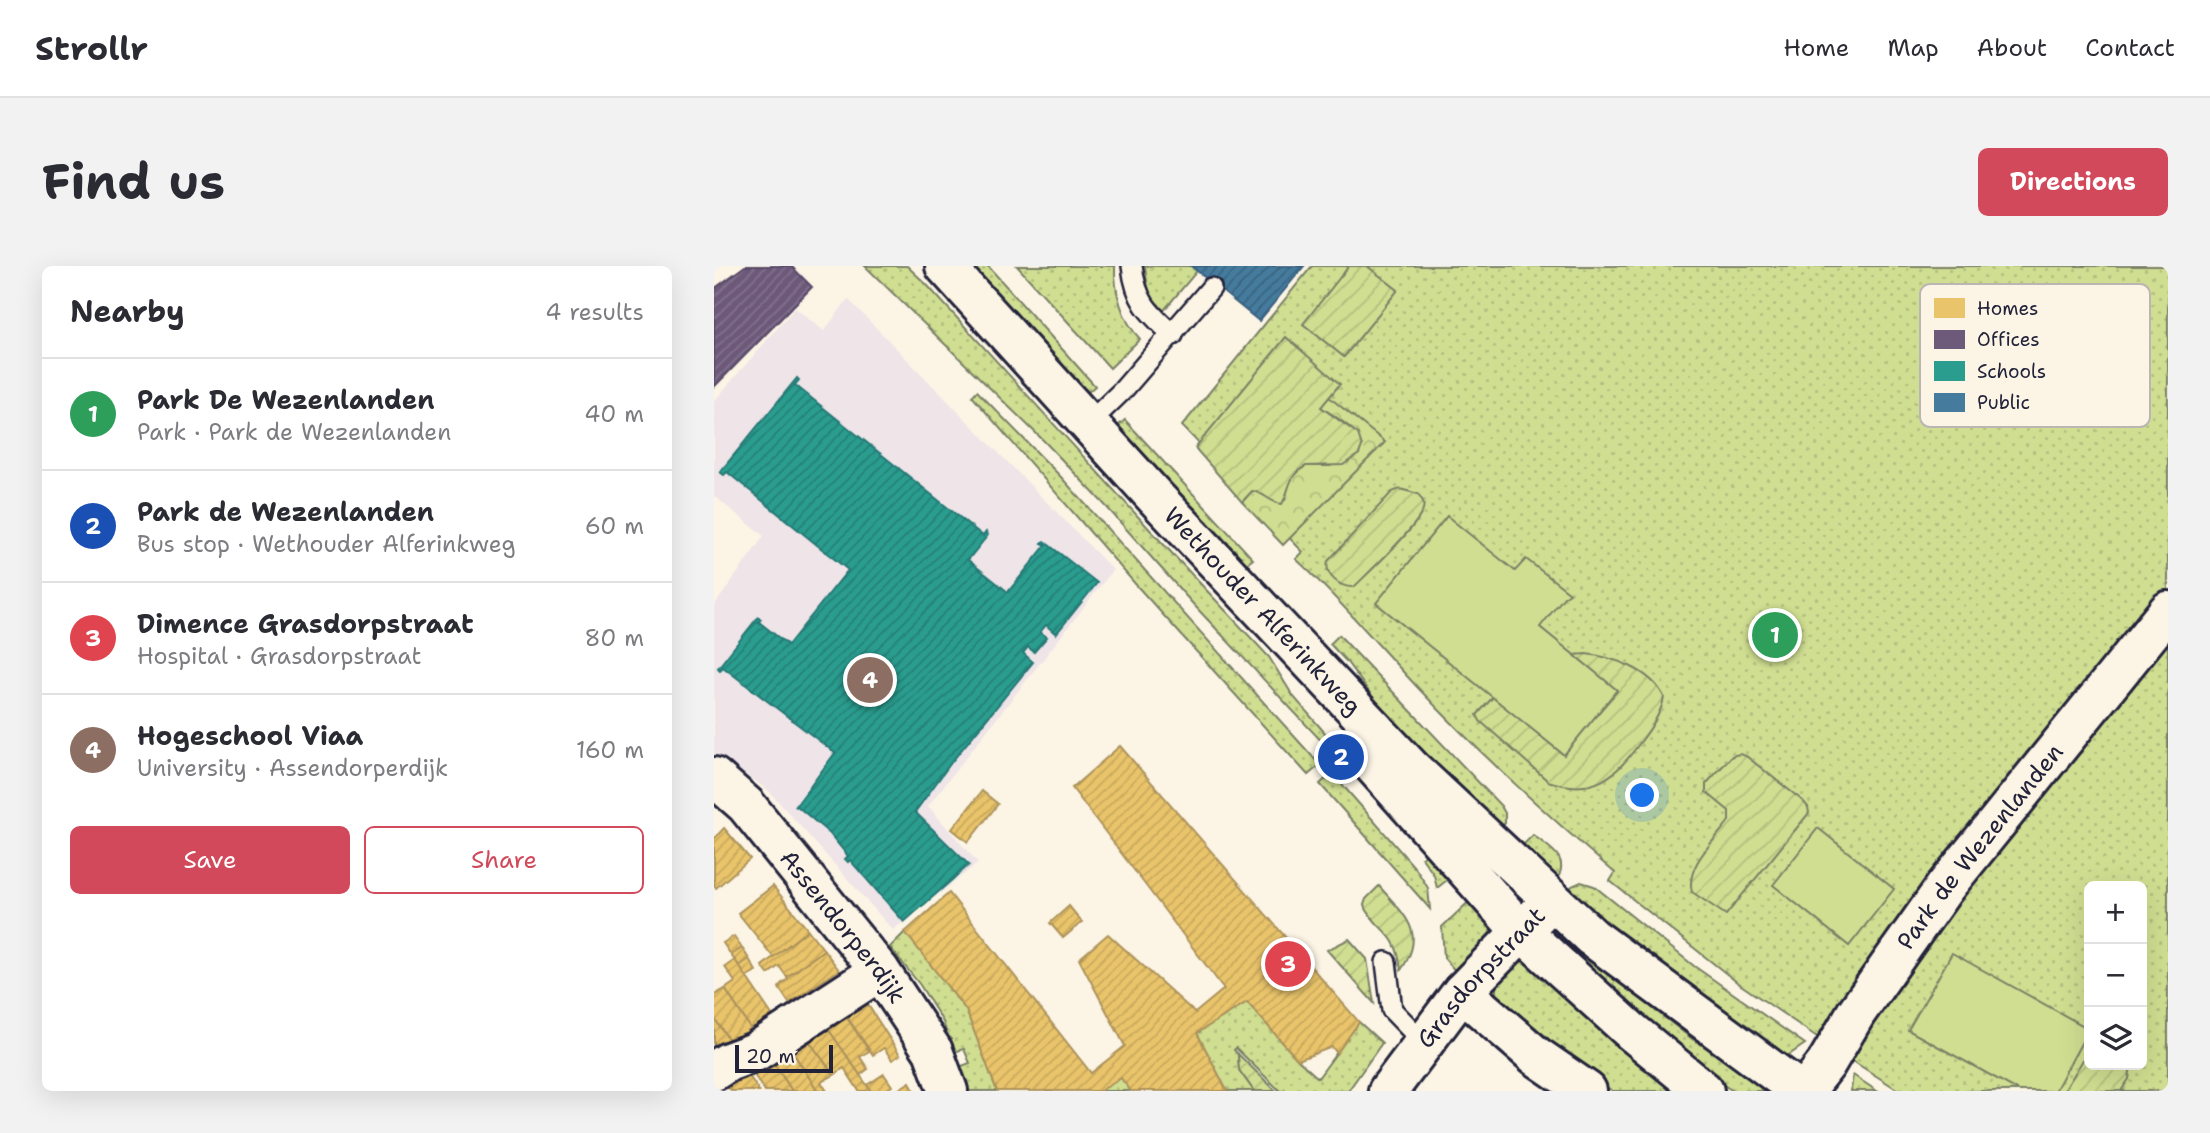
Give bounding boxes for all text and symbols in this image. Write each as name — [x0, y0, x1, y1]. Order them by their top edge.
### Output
text: Strollr — [35, 26, 148, 71]
text: Home — [1783, 32, 1849, 64]
text: Map — [1887, 32, 1939, 64]
text: About — [1977, 32, 2047, 64]
text: Contact — [2085, 32, 2175, 64]
button: Directions — [1978, 148, 2168, 216]
text: Find us — [42, 149, 225, 215]
legend — [1920, 284, 2150, 427]
text: Nearby — [70, 291, 185, 332]
text: Homes — [1977, 296, 2038, 321]
text: 4 results — [545, 297, 644, 327]
text: Offices — [1977, 327, 2040, 352]
text: Schools — [1977, 359, 2046, 384]
text: Park De Wezenlanden — [137, 382, 435, 417]
text: Public — [1977, 390, 2030, 415]
text: 1 — [88, 399, 98, 429]
text: 40 m — [584, 399, 644, 429]
text: Park · Park de Wezenlanden — [137, 417, 451, 447]
text: Park de Wezenlanden — [137, 494, 434, 529]
street label: Wethouder Alferinkweg — [1157, 500, 1369, 722]
text: 2 — [85, 511, 101, 541]
text: 60 m — [585, 511, 644, 541]
text: Bus stop · Wethouder Alferinkweg — [137, 529, 516, 559]
text: Dimence Grasdorpstraat — [137, 606, 474, 641]
pin: 1 — [1752, 609, 1798, 661]
text: 3 — [85, 623, 101, 653]
text: 80 m — [585, 623, 644, 653]
text: Hospital · Grasdorpstraat — [137, 641, 422, 671]
pin: 4 — [847, 654, 893, 706]
text: Hogeschool Viaa — [137, 718, 363, 753]
pin: 2 — [1318, 731, 1364, 783]
text: 4 — [85, 735, 101, 765]
text: 160 m — [576, 735, 644, 765]
street label: Park de Wezenlanden — [1890, 737, 2071, 956]
text: University · Assendorperdijk — [137, 753, 448, 783]
your location — [1625, 778, 1659, 812]
button: Save — [70, 826, 350, 894]
button: Share — [364, 826, 644, 894]
street label: Assendorperdijk — [772, 843, 913, 1010]
map controls — [2084, 881, 2147, 1070]
button: + — [2084, 881, 2147, 944]
street label: Grasdorpstraat — [1410, 900, 1552, 1055]
pin: 3 — [1265, 938, 1311, 990]
button: − — [2084, 944, 2147, 1007]
button: layers — [2084, 1007, 2147, 1070]
scale bar — [735, 1042, 833, 1074]
text: 20 m — [746, 1044, 795, 1069]

